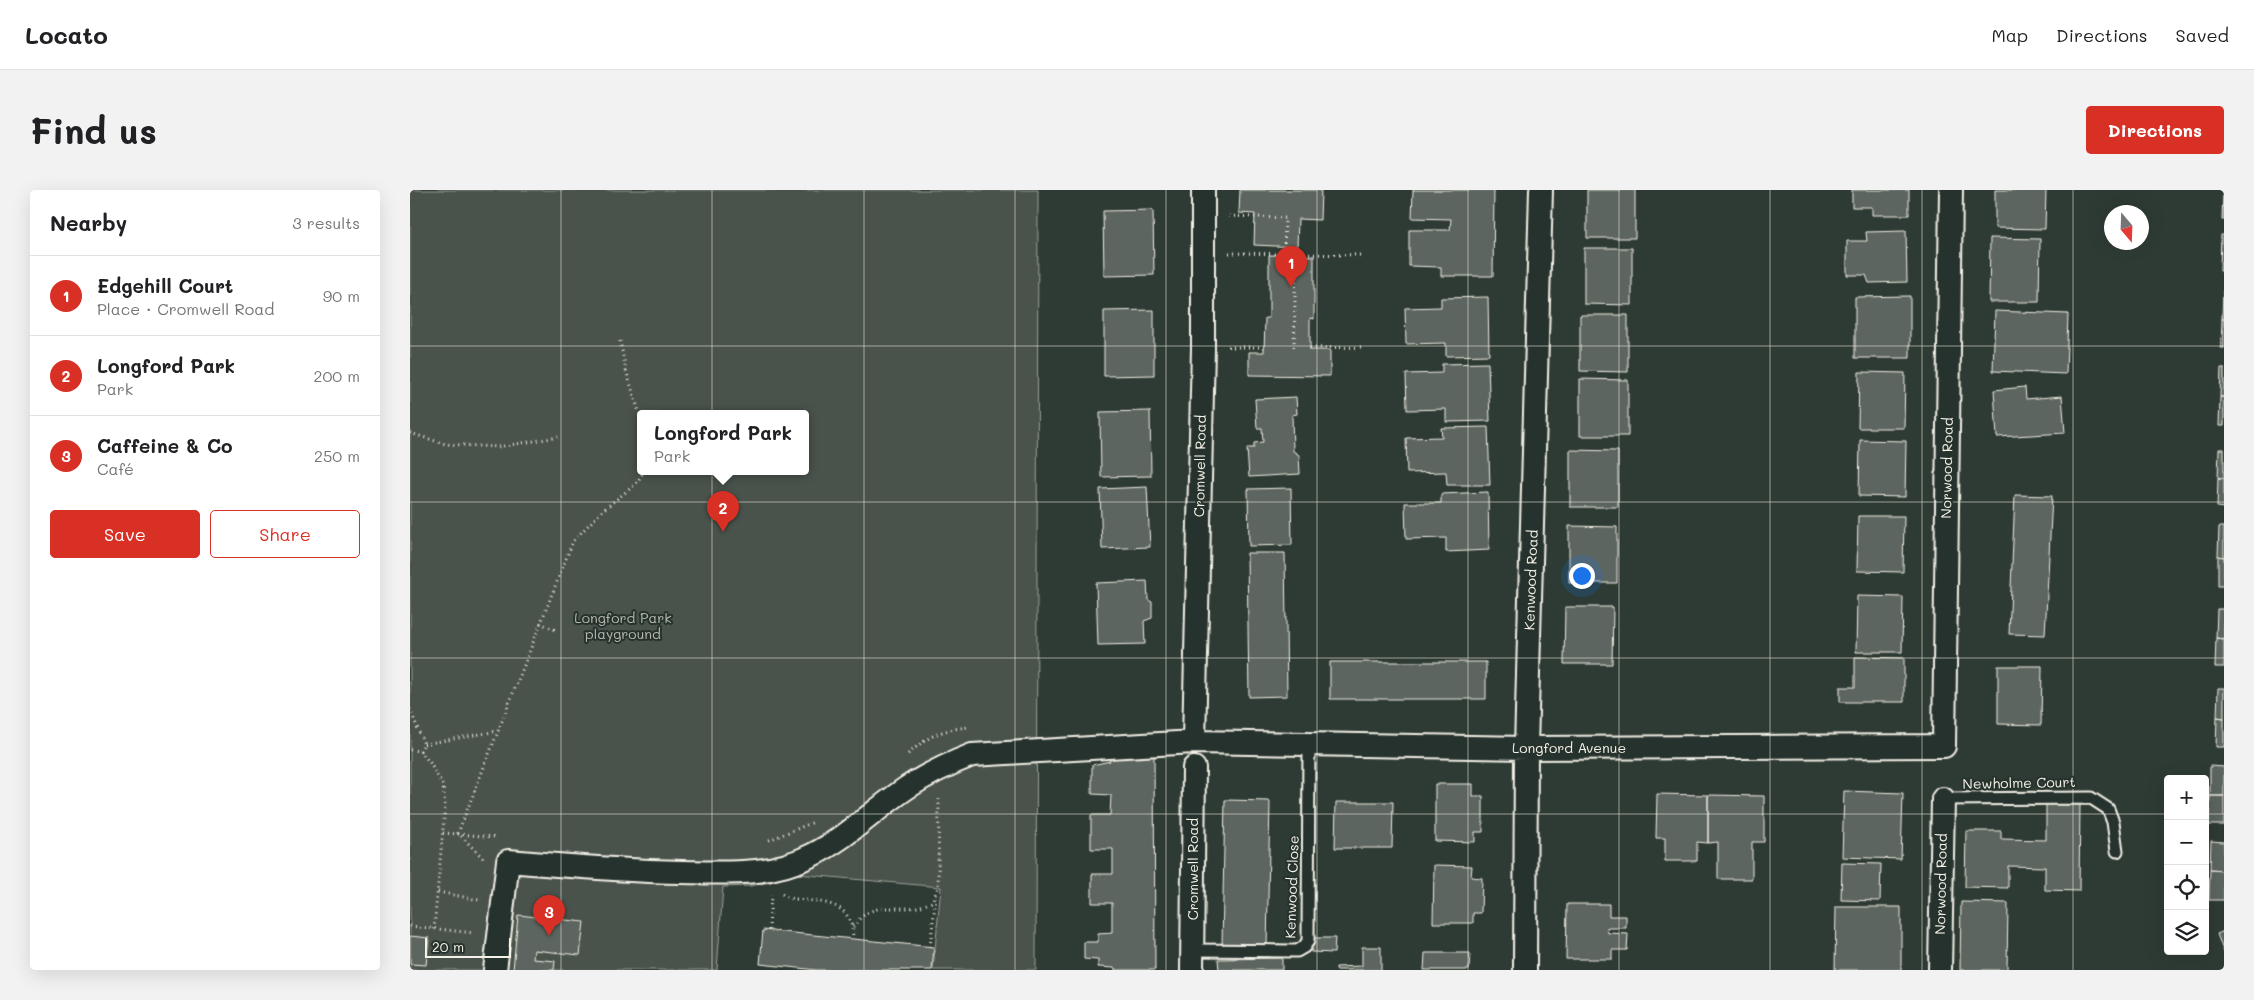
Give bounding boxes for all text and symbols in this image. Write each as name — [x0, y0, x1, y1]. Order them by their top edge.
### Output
text: Locato — [25, 19, 108, 50]
text: Map — [1991, 23, 2028, 47]
text: Directions — [2056, 23, 2148, 47]
text: Saved — [2176, 23, 2229, 47]
button: Directions — [2086, 106, 2224, 154]
text: Find us — [30, 107, 157, 153]
north arrow — [2104, 205, 2149, 250]
text: Nearby — [50, 209, 127, 236]
text: 3 results — [292, 212, 360, 233]
pin: 1 — [1275, 246, 1307, 287]
text: Edgehill Court — [97, 273, 233, 298]
text: 1 — [62, 285, 70, 306]
text: 90 m — [323, 285, 360, 306]
text: Place · Cromwell Road — [97, 298, 274, 319]
text: Longford Park — [97, 353, 235, 378]
text: 2 — [62, 365, 70, 386]
text: 200 m — [313, 365, 360, 386]
text: Park — [97, 378, 133, 399]
popup — [637, 410, 809, 475]
street label: Cromwell Road — [1189, 415, 1210, 517]
street label: Norwood Road — [1936, 417, 1957, 519]
text: Longford Park — [654, 420, 792, 445]
text: Caffeine & Co — [97, 433, 233, 458]
text: 3 — [61, 445, 71, 466]
text: 250 m — [314, 445, 360, 466]
text: Park — [654, 445, 690, 466]
text: Café — [97, 458, 134, 479]
pin: 2 — [707, 491, 739, 532]
button: Save — [50, 510, 200, 558]
button: Share — [210, 510, 360, 558]
street label: Kenwood Road — [1519, 529, 1542, 631]
your location — [1569, 563, 1595, 589]
park label: Longford Park playground — [574, 608, 672, 643]
street label: Longford Avenue — [1512, 738, 1626, 757]
street label: Newholme Court — [1962, 772, 2076, 793]
map controls — [2164, 775, 2209, 955]
button: + — [2164, 775, 2209, 820]
street label: Cromwell Road — [1183, 818, 1202, 920]
button: − — [2164, 820, 2209, 865]
street label: Norwood Road — [1930, 833, 1951, 935]
street label: Kenwood Close — [1280, 835, 1303, 939]
button: locate — [2164, 865, 2209, 910]
pin: 3 — [533, 895, 565, 936]
button: layers — [2164, 910, 2209, 955]
scale bar — [425, 935, 511, 958]
text: 20 m — [432, 937, 464, 956]

